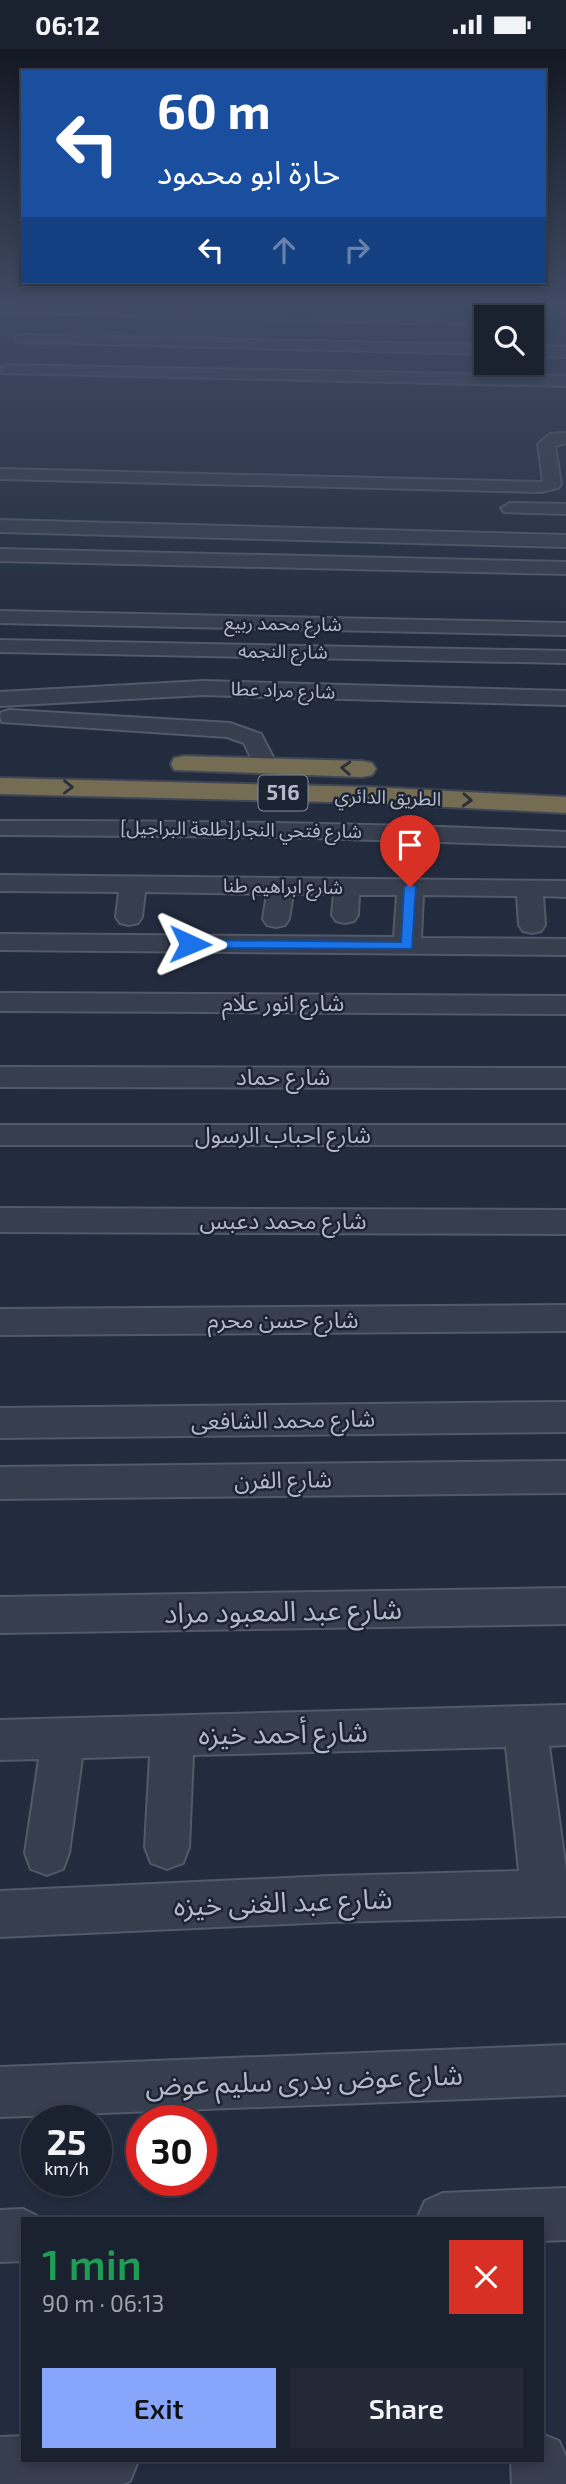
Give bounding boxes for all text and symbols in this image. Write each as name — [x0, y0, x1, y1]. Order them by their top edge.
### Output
text: 06:12 — [35, 9, 100, 40]
text: 60 m — [157, 80, 271, 139]
icon: left — [42, 98, 133, 189]
text: حارة ابو محمود — [157, 152, 340, 190]
icon: left — [192, 231, 230, 269]
icon: ahead — [265, 231, 303, 269]
icon: right — [338, 231, 376, 269]
map controls — [474, 305, 544, 375]
button: search — [474, 305, 544, 375]
street label: شارع محمد ربيع — [224, 610, 342, 639]
street label: شارع النجمه — [238, 638, 328, 666]
street label: شارع مراد عطا — [230, 676, 336, 706]
one-way arrow — [340, 761, 351, 776]
road number: 516 — [258, 775, 308, 811]
one-way arrow — [63, 780, 74, 795]
street label: الطريق الدائري — [334, 783, 442, 814]
one-way arrow — [462, 792, 473, 807]
street label: شارع فتحي النجار[طلعة البراجيل] — [120, 815, 362, 847]
pin — [380, 815, 440, 887]
icon: arrive — [391, 826, 429, 864]
street label: شارع ابراهيم طنا — [223, 873, 343, 902]
position arrow — [153, 907, 227, 981]
street label: شارع انور علام — [222, 988, 344, 1021]
street label: شارع حماد — [236, 1062, 330, 1094]
street label: شارع احباب الرسول — [195, 1120, 371, 1152]
street label: شارع محمد دعبس — [200, 1206, 366, 1238]
street label: شارع حسن محرم — [207, 1305, 359, 1338]
street label: شارع محمد الشافعى — [191, 1403, 375, 1439]
street label: شارع الفرن — [234, 1464, 332, 1498]
street label: شارع عبد المعبود مراد — [164, 1591, 402, 1634]
street label: شارع أحمد خيزه — [198, 1714, 368, 1755]
street label: شارع عبد الغنى خيزه — [173, 1880, 393, 1927]
street label: شارع عوض بدرى سليم عوض — [145, 2056, 464, 2108]
speed limit sign: 30 — [126, 2105, 217, 2196]
text: 25 — [47, 2120, 86, 2162]
text: km/h — [44, 2157, 89, 2179]
text: 1 min — [42, 2238, 142, 2288]
button: close — [449, 2240, 523, 2314]
text: 90 m · 06:13 — [42, 2289, 164, 2317]
button: Exit — [42, 2368, 276, 2448]
button: Share — [290, 2368, 523, 2448]

